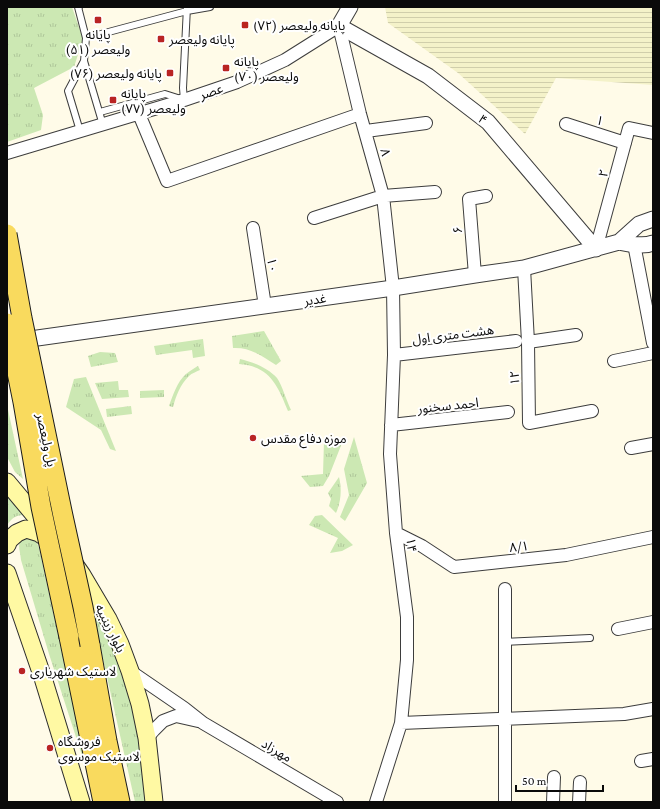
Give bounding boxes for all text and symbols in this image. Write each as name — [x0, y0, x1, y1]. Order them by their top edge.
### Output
marker: پایانه ولیعصر (۵۱) — [93, 15, 103, 25]
place label: پایانه ولیعصر (۷۲) — [253, 18, 345, 35]
marker: پایانه ولیعصر (۷۲) — [240, 20, 250, 30]
place label: پایانه ولیعصر (۵۱) — [66, 27, 131, 58]
place label: پایانه ولیعصر — [168, 32, 235, 49]
marker: پایانه ولیعصر — [156, 34, 166, 44]
place label: پایانه ولیعصر (۷۰) — [234, 54, 299, 85]
marker: پایانه ولیعصر (۷۰) — [221, 63, 231, 73]
place label: پایانه ولیعصر (۷۶) — [70, 66, 162, 83]
marker: پایانه ولیعصر (۷۶) — [165, 68, 175, 78]
street label: عصر — [196, 80, 225, 103]
place label: پایانه ولیعصر (۷۷) — [121, 86, 186, 117]
marker: پایانه ولیعصر (۷۷) — [108, 95, 118, 105]
street label: ۴ — [475, 111, 490, 128]
street label: ۱ — [594, 112, 606, 129]
street label: ۸ — [377, 147, 394, 158]
street label: ۲ — [595, 168, 612, 179]
street label: ۶ — [450, 226, 465, 234]
street label: ۱۰ — [264, 257, 281, 274]
street label: غدیر — [302, 290, 328, 309]
street label: هشت متری اول — [411, 322, 495, 348]
street label: ۱۲ — [507, 370, 522, 386]
street label: احمد سخنور — [416, 395, 479, 416]
street label: پل ولیعصر — [31, 411, 59, 469]
place label: موزه دفاع مقدس — [261, 431, 347, 449]
marker: موزه دفاع مقدس — [248, 433, 258, 443]
street label: ۱۴ — [403, 537, 420, 553]
street label: ۸/۱ — [509, 538, 530, 555]
street label: بلوار زینبیه — [92, 601, 129, 655]
place label: لاستیک شهریاری — [30, 664, 116, 680]
marker: لاستیک شهریاری — [17, 666, 27, 676]
place label: فروشگاه لاستیک موسوی — [58, 734, 140, 765]
street label: مهرزاد — [259, 736, 295, 766]
marker: فروشگاه لاستیک موسوی — [45, 743, 55, 753]
scale bar — [516, 767, 603, 793]
text: 50 m — [522, 774, 547, 788]

